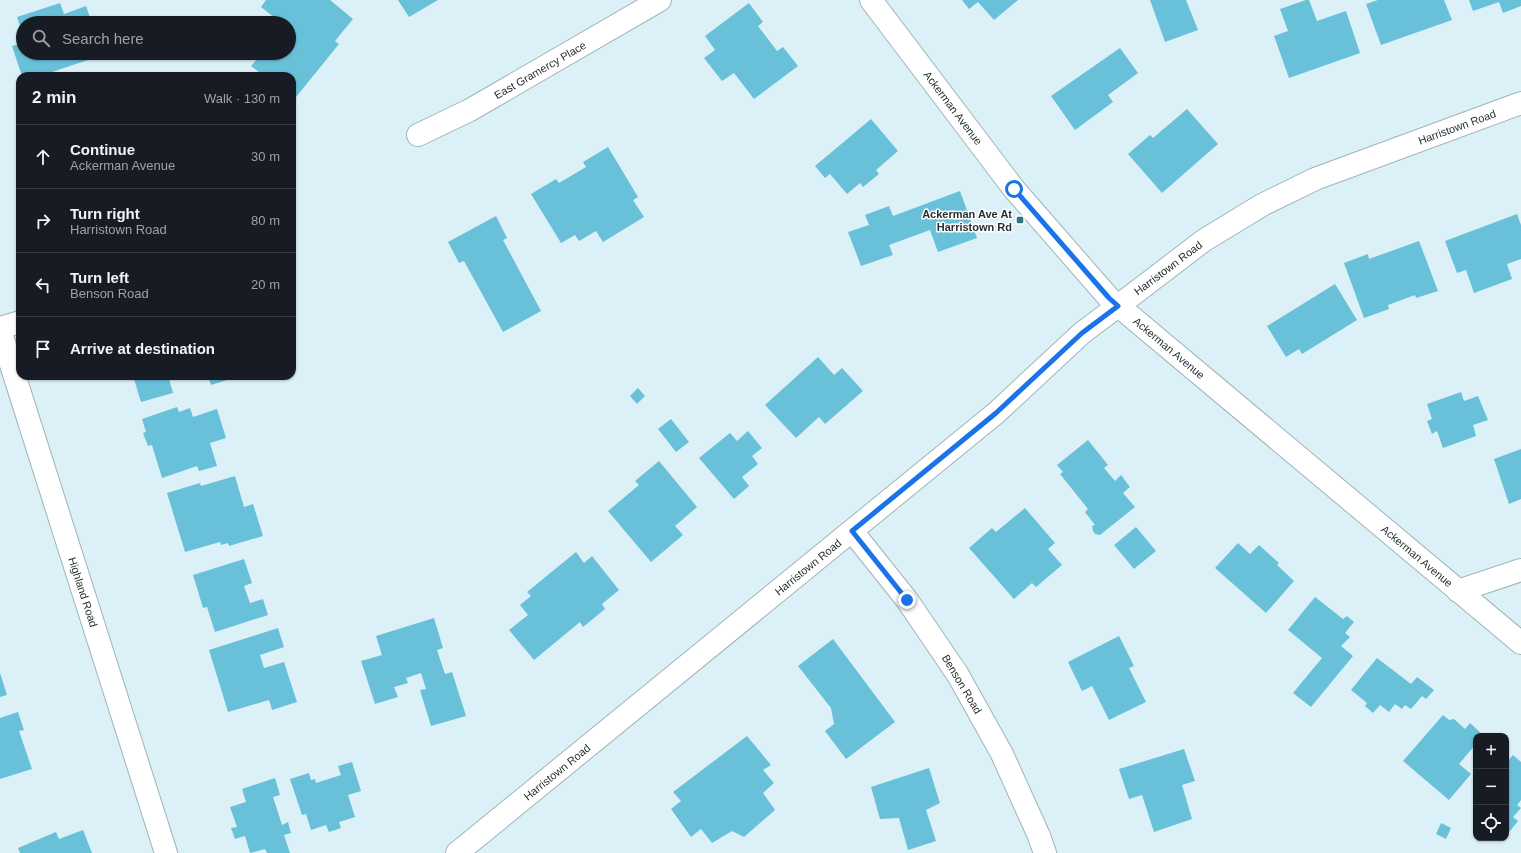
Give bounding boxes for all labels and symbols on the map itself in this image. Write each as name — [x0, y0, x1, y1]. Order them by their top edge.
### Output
street label: East Gramercy Place — [492, 39, 588, 101]
street label: Ackerman Avenue — [921, 69, 985, 147]
street label: Harristown Road — [1416, 107, 1498, 147]
route start — [1005, 180, 1023, 198]
place label: Ackerman Ave At Harristown Rd — [922, 208, 1012, 233]
marker: Ackerman Ave At Harristown Rd — [1015, 215, 1025, 225]
street label: Harristown Road — [1132, 239, 1204, 297]
street label: Ackerman Avenue — [1131, 315, 1207, 381]
street label: Ackerman Avenue — [1379, 523, 1455, 589]
street label: Harristown Road — [772, 537, 844, 597]
street label: Highland Road — [66, 556, 100, 628]
route end — [898, 591, 916, 609]
street label: Benson Road — [940, 652, 984, 716]
street label: Harristown Road — [521, 742, 593, 802]

